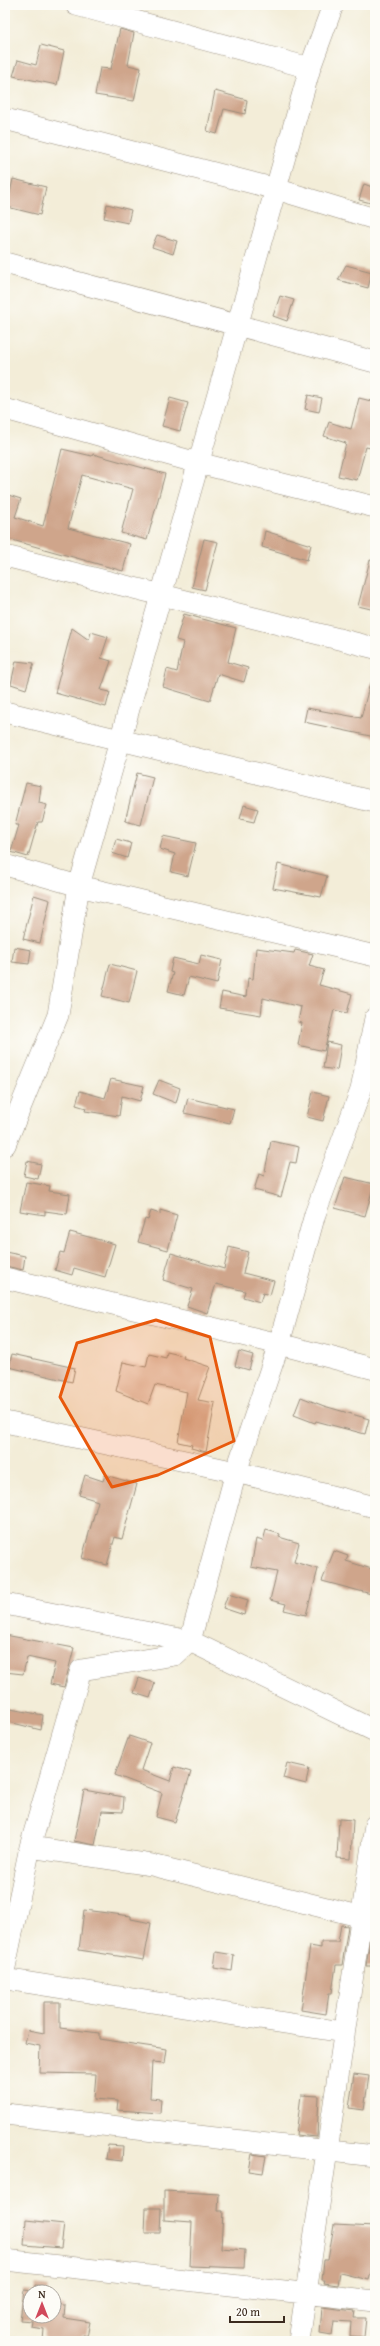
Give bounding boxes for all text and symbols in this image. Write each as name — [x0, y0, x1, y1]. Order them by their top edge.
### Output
north arrow — [22, 2284, 62, 2324]
text: N — [38, 2286, 46, 2302]
scale bar — [230, 2298, 284, 2324]
text: 20 m — [236, 2303, 260, 2320]

